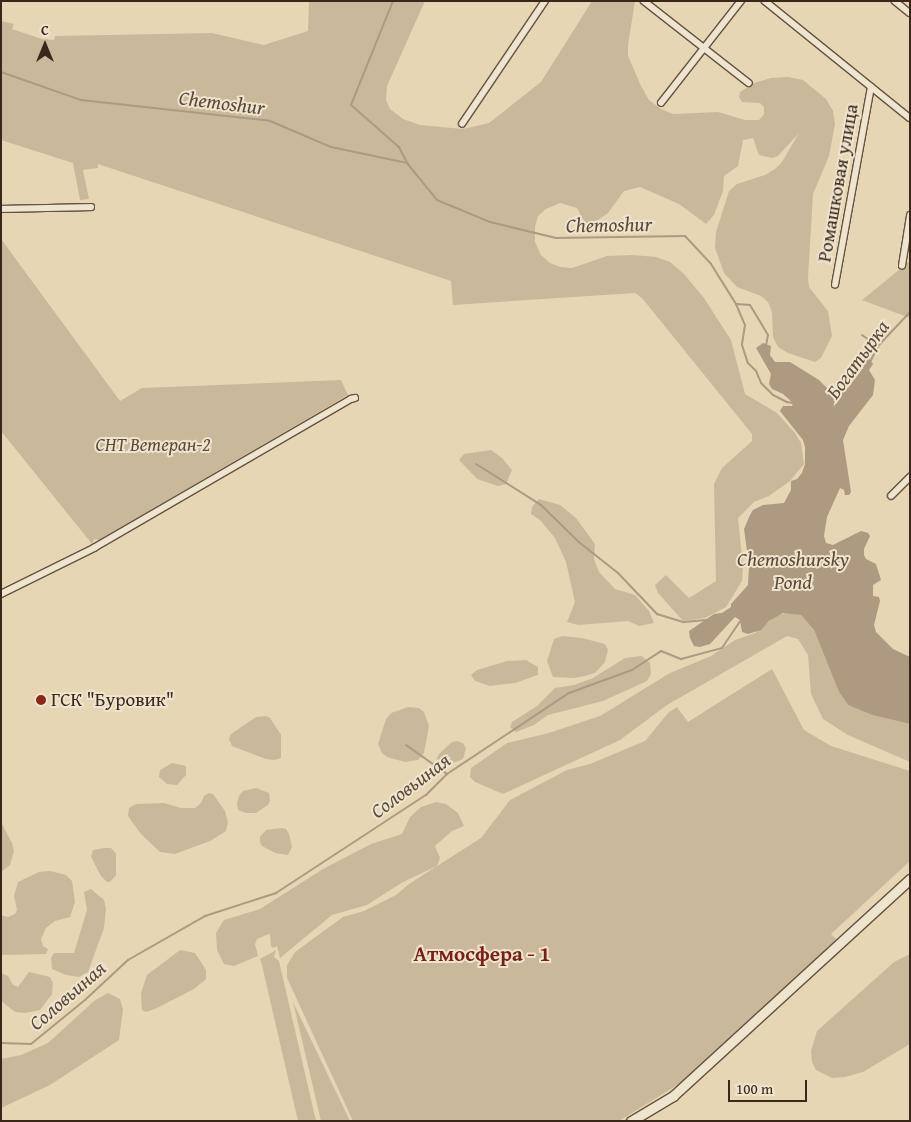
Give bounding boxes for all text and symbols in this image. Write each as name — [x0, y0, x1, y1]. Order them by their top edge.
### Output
north arrow — [20, 20, 70, 70]
text: С — [41, 20, 49, 40]
water label: Chemoshur — [178, 85, 266, 119]
street label: Ромашковая улица — [813, 102, 863, 264]
water label: Chemoshur — [566, 211, 652, 237]
water label: Богатырка — [820, 315, 894, 403]
park label: СНТ Ветеран-2 — [95, 434, 211, 456]
water label: Chemoshursky Pond — [737, 546, 849, 593]
place label: ГСК "Буровик" — [51, 689, 174, 711]
marker: ГСК "Буровик" — [35, 694, 47, 706]
water label: Соловьиная — [365, 747, 455, 823]
district label: Атмосфера - 1 — [414, 941, 550, 967]
water label: Соловьиная — [24, 955, 110, 1035]
scale bar — [731, 1070, 810, 1102]
text: 100 m — [736, 1078, 773, 1099]

